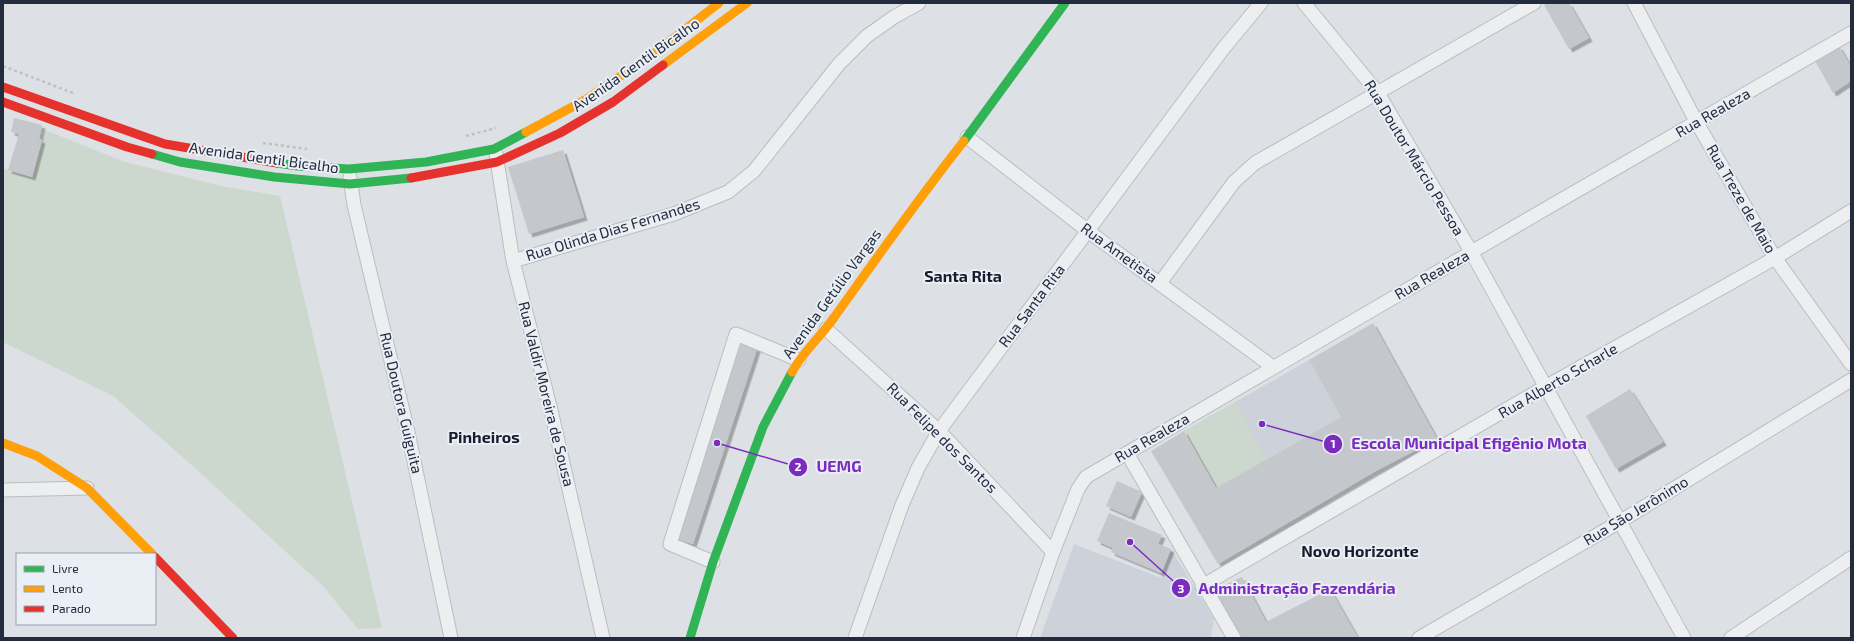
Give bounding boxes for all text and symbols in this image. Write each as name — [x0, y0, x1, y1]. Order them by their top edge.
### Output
street label: Avenida Gentil Bicalho — [568, 14, 702, 115]
street label: Rua Doutor Márcio Pessoa — [1361, 76, 1469, 239]
street label: Rua Realeza — [1672, 84, 1753, 141]
street label: Avenida Gentil Bicalho — [188, 138, 340, 176]
street label: Rua Treze de Maio — [1703, 141, 1780, 256]
street label: Rua Olinda Dias Fernandes — [523, 194, 702, 264]
street label: Rua Ametista — [1078, 218, 1162, 286]
street label: Avenida Getúlio Vargas — [778, 225, 884, 362]
street label: Rua Realeza — [1391, 246, 1472, 303]
street label: Rua Santa Rita — [994, 260, 1068, 350]
district label: Santa Rita — [924, 266, 1002, 285]
street label: Rua Valdir Moreira de Sousa — [515, 299, 579, 488]
street label: Rua Doutora Guiguita — [377, 330, 427, 475]
street label: Rua Alberto Scharle — [1495, 339, 1620, 421]
street label: Rua Felipe dos Santos — [884, 378, 1002, 496]
street label: Rua Realeza — [1111, 409, 1192, 466]
district label: Pinheiros — [448, 427, 520, 446]
callout: Escola Municipal Efigênio Mota — [1323, 430, 1595, 458]
text: Escola Municipal Efigênio Mota — [1351, 433, 1587, 452]
text: 1 — [1330, 436, 1336, 450]
callout: UEMG — [788, 453, 869, 481]
text: UEMG — [816, 456, 862, 475]
text: 2 — [795, 459, 802, 473]
street label: Rua São Jerônimo — [1580, 472, 1691, 549]
district label: Novo Horizonte — [1301, 541, 1419, 560]
legend — [16, 553, 156, 625]
text: Livre — [52, 561, 79, 575]
callout: Administração Fazendária — [1171, 574, 1404, 602]
text: Administração Fazendária — [1198, 578, 1396, 599]
text: Lento — [52, 581, 83, 595]
text: 3 — [1178, 581, 1185, 595]
text: Parado — [52, 601, 91, 615]

